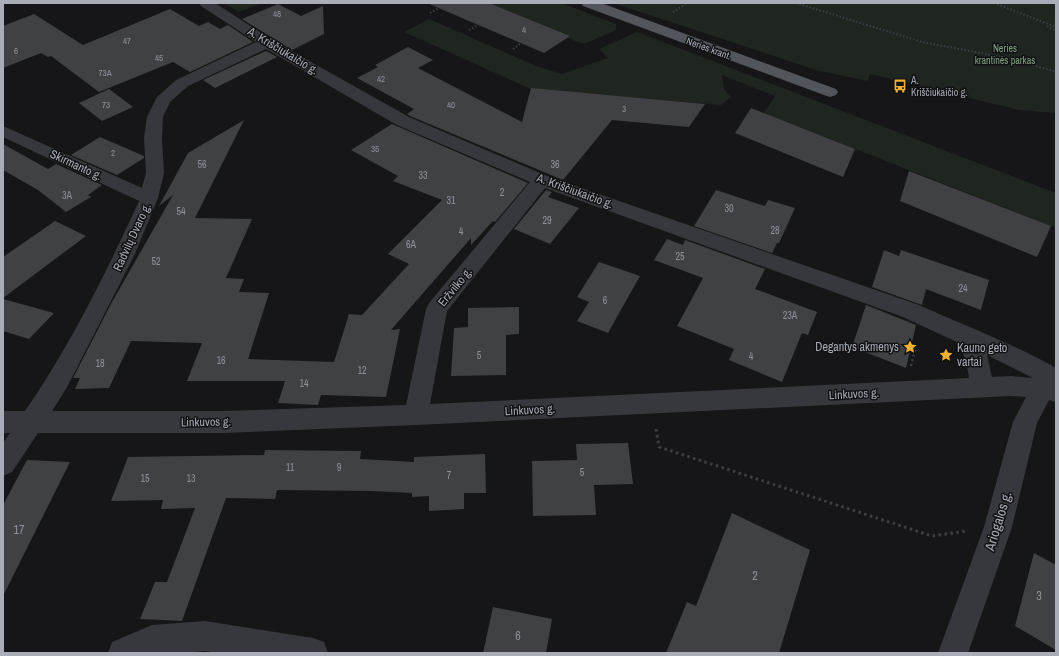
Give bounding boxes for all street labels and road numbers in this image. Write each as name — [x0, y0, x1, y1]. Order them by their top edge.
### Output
street label: A. Kriščiukaičio g. — [244, 23, 321, 78]
street label: Neries krant. — [685, 34, 733, 63]
street label: Skirmanto g. — [47, 146, 105, 184]
street label: A. Kriščiukaičio g. — [534, 169, 615, 212]
street label: Radvilų Dvaro g. — [109, 200, 155, 274]
street label: Eržvilko g. — [434, 264, 476, 310]
street label: Linkuvos g. — [828, 385, 880, 403]
street label: Linkuvos g. — [504, 401, 556, 419]
street label: Linkuvos g. — [181, 414, 231, 430]
street label: Ariogalos g. — [980, 489, 1016, 554]

